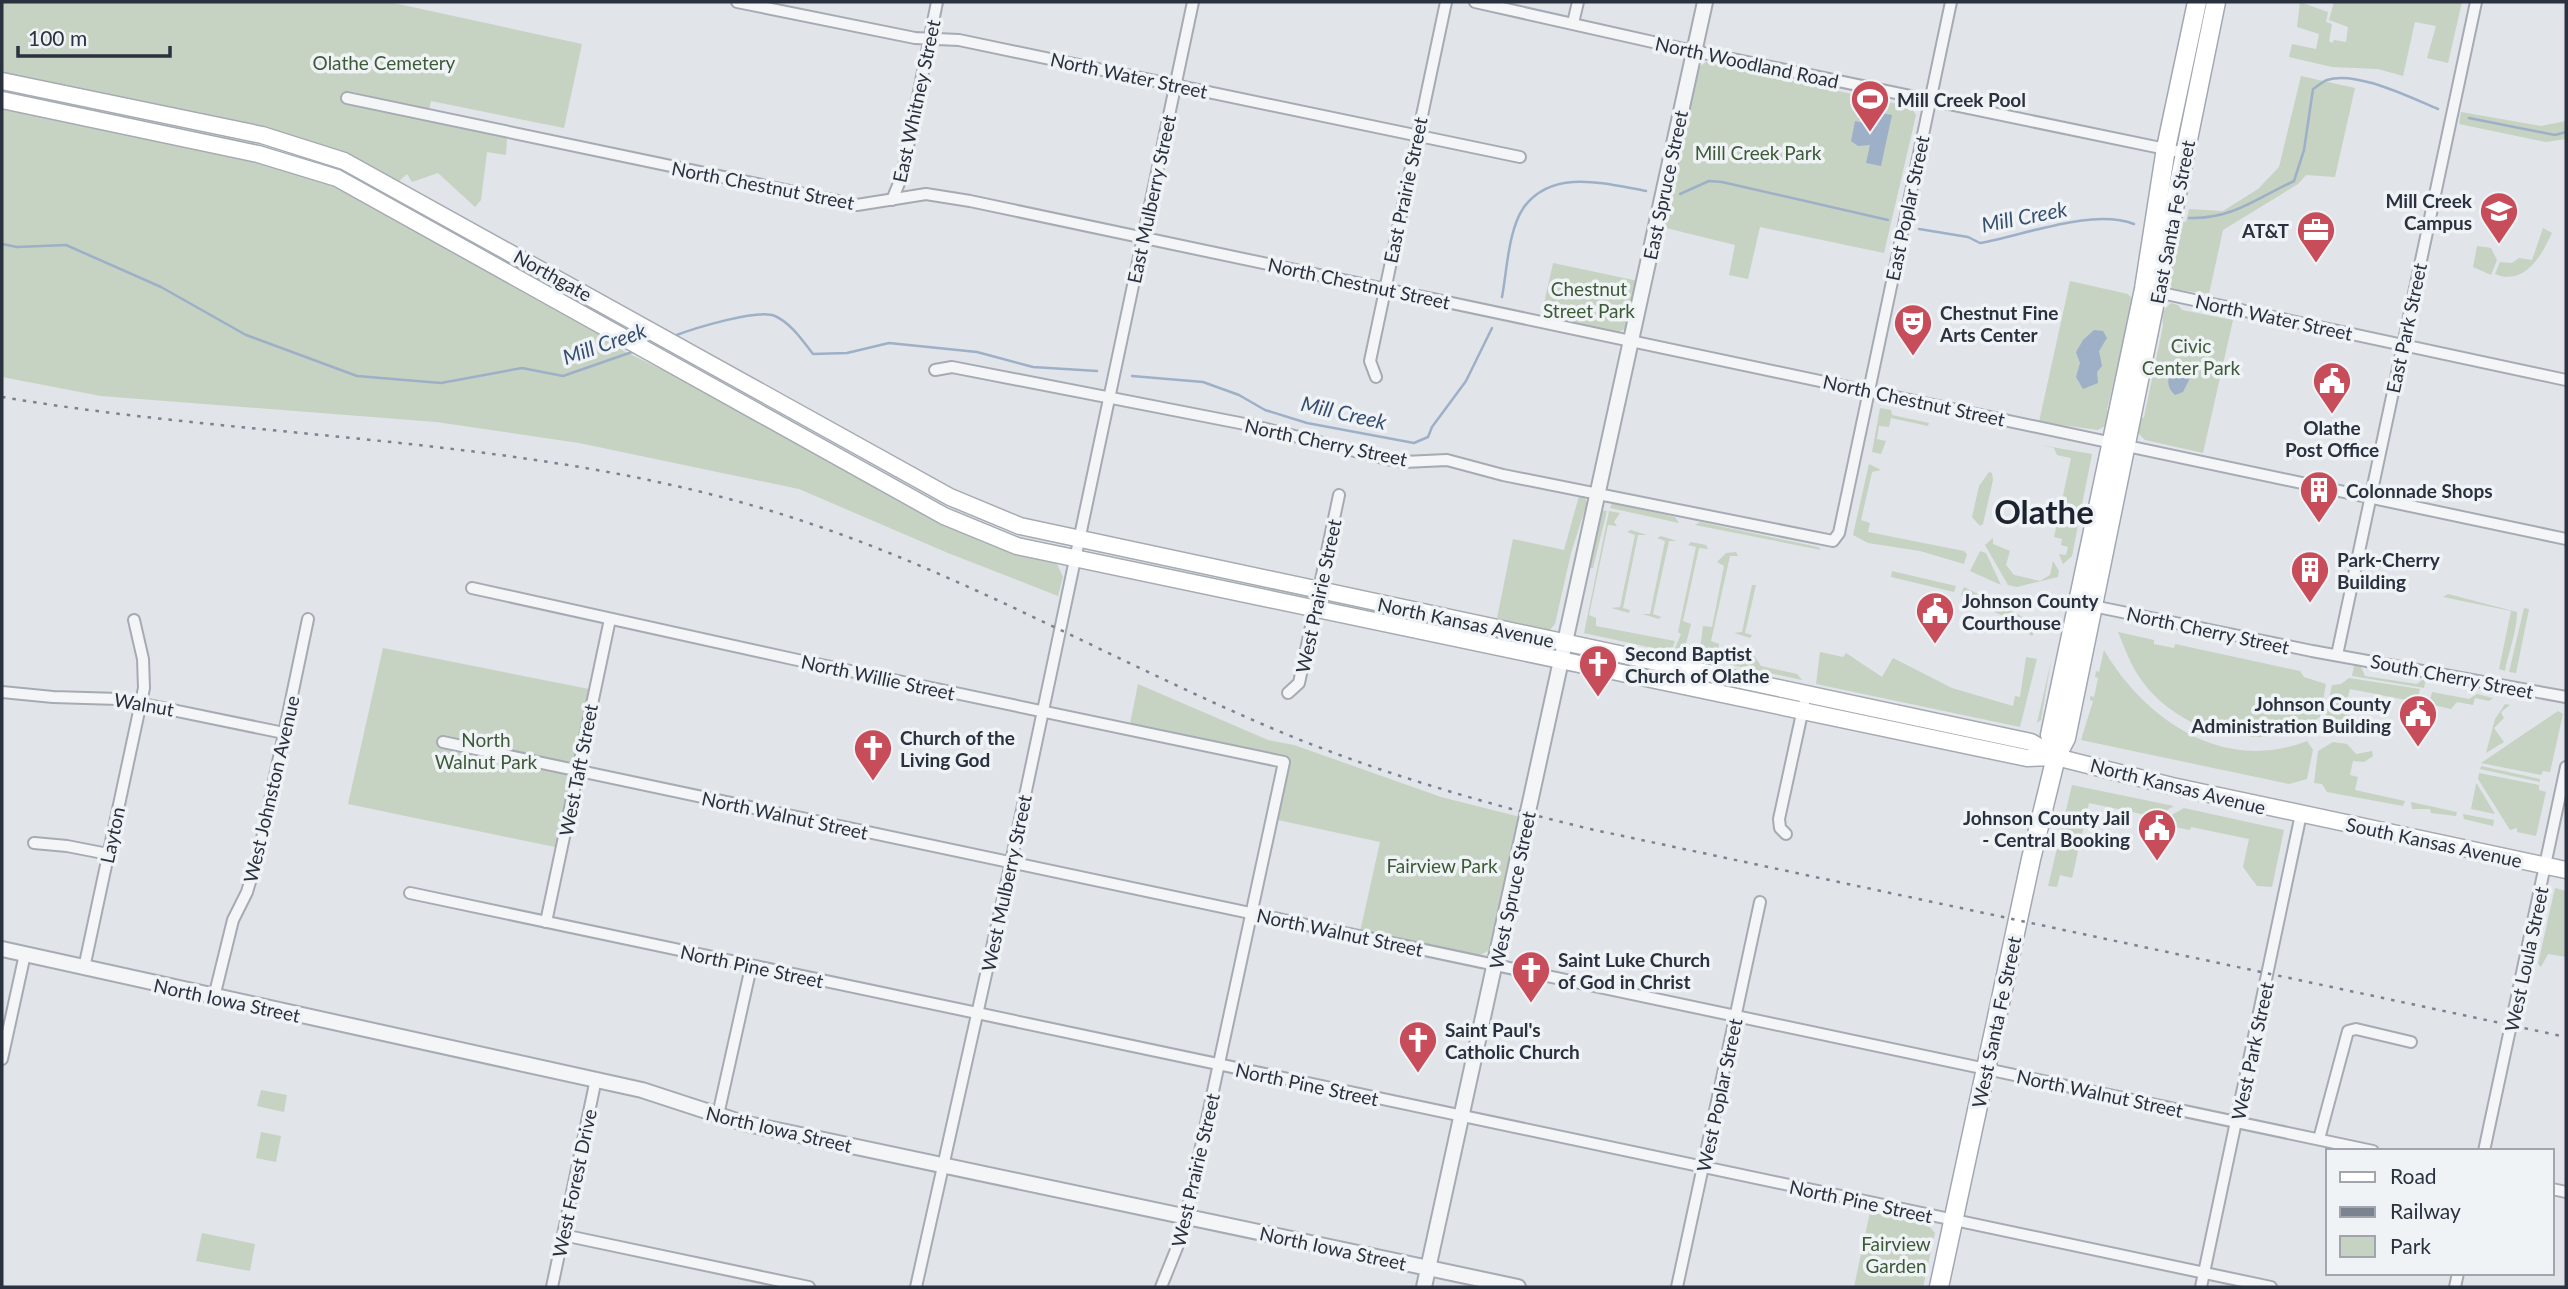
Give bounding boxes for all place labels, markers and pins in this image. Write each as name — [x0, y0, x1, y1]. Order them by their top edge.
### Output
sports icon: Mill Creek Pool — [1849, 78, 1891, 133]
place label: Mill Creek Pool — [1897, 88, 2026, 111]
place label: Mill Creek Campus — [2385, 189, 2473, 234]
school or university icon: Mill Creek Campus — [2478, 190, 2520, 245]
office icon: AT&T — [2295, 209, 2337, 264]
place label: AT&T — [2241, 219, 2290, 242]
place label: Chestnut Fine Arts Center — [1939, 301, 2058, 346]
theatre icon: Chestnut Fine Arts Center — [1892, 302, 1934, 357]
public building icon: Olathe Post Office — [2311, 360, 2353, 415]
place label: Olathe Post Office — [2285, 416, 2379, 461]
building icon: Colonnade Shops — [2298, 469, 2340, 524]
place label: Colonnade Shops — [2346, 479, 2493, 502]
place label: Park-Cherry Building — [2337, 548, 2441, 593]
building icon: Park-Cherry Building — [2289, 549, 2331, 604]
place label: Johnson County Courthouse — [1962, 589, 2099, 634]
public building icon: Johnson County Courthouse — [1914, 590, 1956, 645]
place label: Second Baptist Church of Olathe — [1625, 642, 1769, 687]
church icon: Second Baptist Church of Olathe — [1577, 643, 1619, 698]
place label: Johnson County Administration Building — [2191, 692, 2392, 737]
public building icon: Johnson County Administration Building — [2397, 693, 2439, 748]
place label: Church of the Living God — [900, 726, 1015, 771]
church icon: Church of the Living God — [852, 727, 894, 782]
place label: Johnson County Jail - Central Booking — [1963, 806, 2130, 851]
public building icon: Johnson County Jail - Central Booking — [2136, 807, 2178, 862]
place label: Saint Luke Church of God in Christ — [1558, 948, 1710, 993]
church icon: Saint Luke Church of God in Christ — [1510, 949, 1552, 1004]
place label: Saint Paul's Catholic Church — [1445, 1018, 1580, 1063]
church icon: Saint Paul's Catholic Church — [1397, 1019, 1439, 1074]

